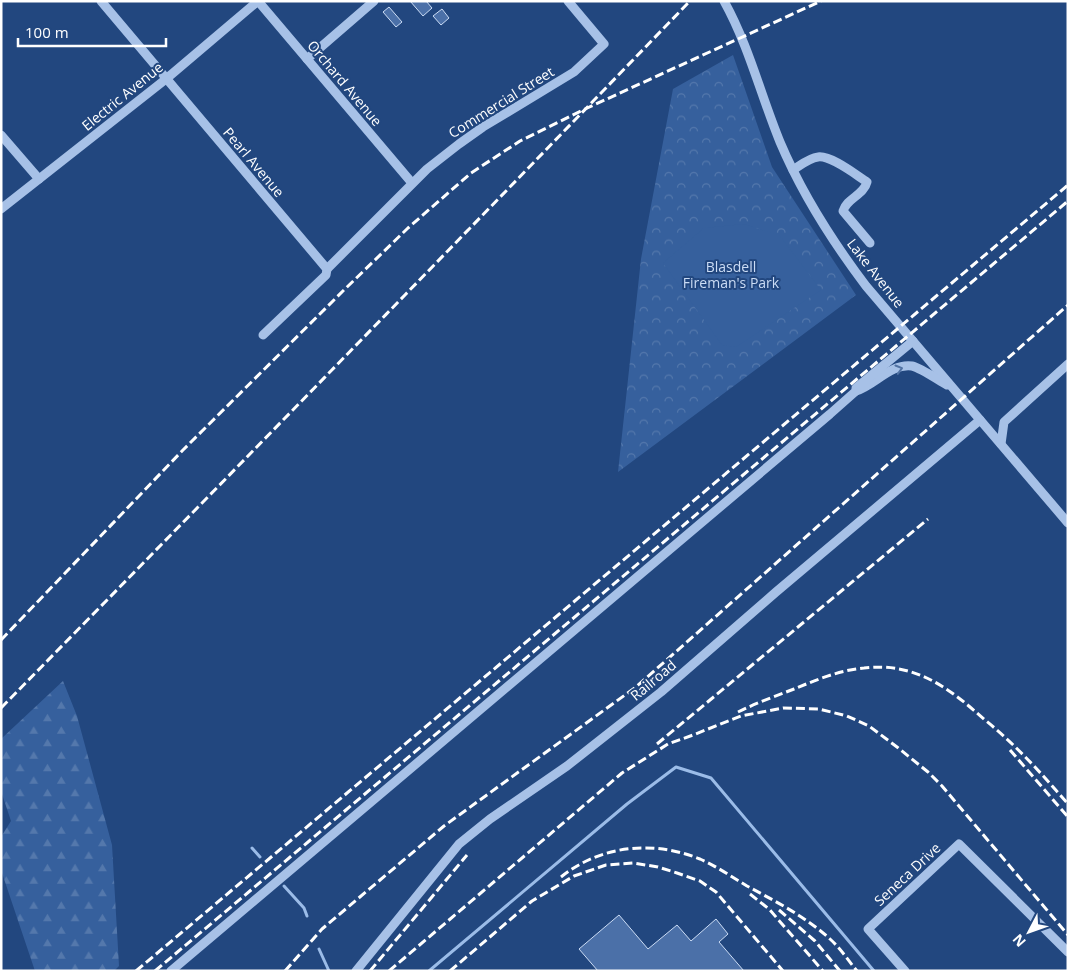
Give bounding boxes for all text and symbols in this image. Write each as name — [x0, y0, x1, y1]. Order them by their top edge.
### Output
scale bar — [18, 15, 165, 47]
text: 100 m — [25, 22, 69, 42]
street label: Orchard Avenue — [304, 36, 387, 130]
street label: Electric Avenue — [77, 57, 167, 135]
street label: Commercial Street — [445, 62, 557, 142]
street label: Pearl Avenue — [219, 123, 289, 201]
street label: Lake Avenue — [843, 235, 909, 312]
park label: Blasdell Fireman's Park — [683, 257, 780, 292]
one-way arrow — [894, 364, 903, 375]
street label: Railroad — [626, 655, 680, 705]
street label: Seneca Drive — [870, 838, 944, 910]
north arrow — [1004, 907, 1054, 957]
text: N — [1008, 930, 1030, 951]

